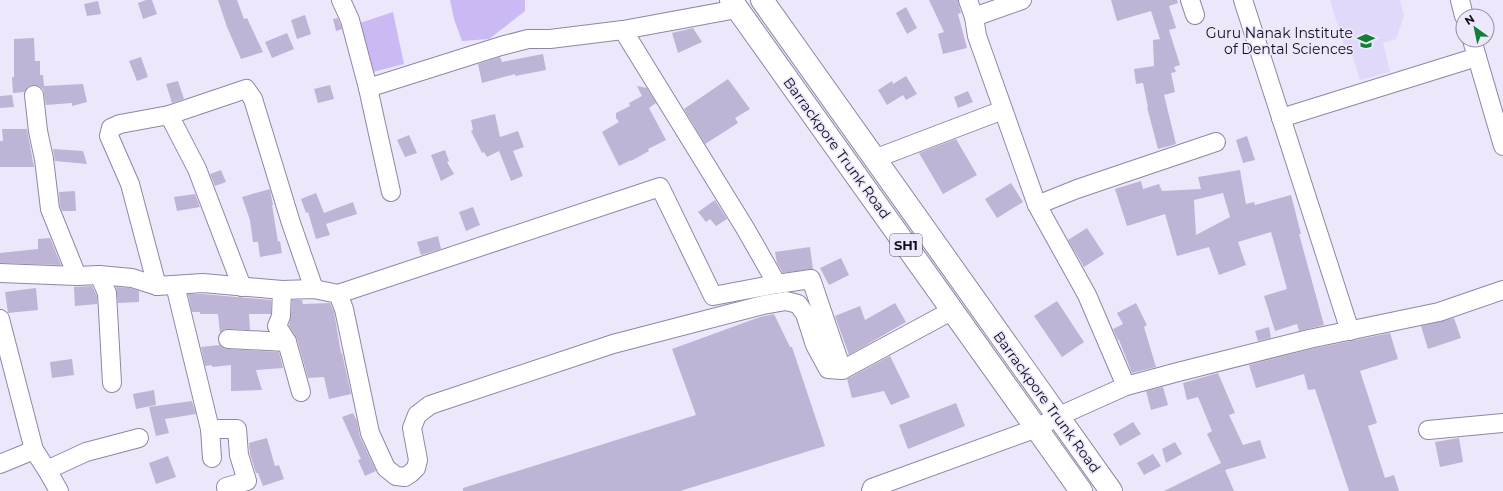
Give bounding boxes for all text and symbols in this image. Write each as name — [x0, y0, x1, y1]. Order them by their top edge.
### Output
north arrow — [1455, 8, 1495, 48]
text: N — [1462, 11, 1477, 28]
place label: Guru Nanak Institute of Dental Sciences — [1206, 24, 1353, 58]
school or university icon: Guru Nanak Institute of Dental Sciences — [1356, 31, 1376, 51]
street label: Barrackpore Trunk Road — [780, 74, 894, 222]
road number: SH1 — [890, 234, 922, 256]
street label: Barrackpore Trunk Road — [990, 328, 1104, 476]

